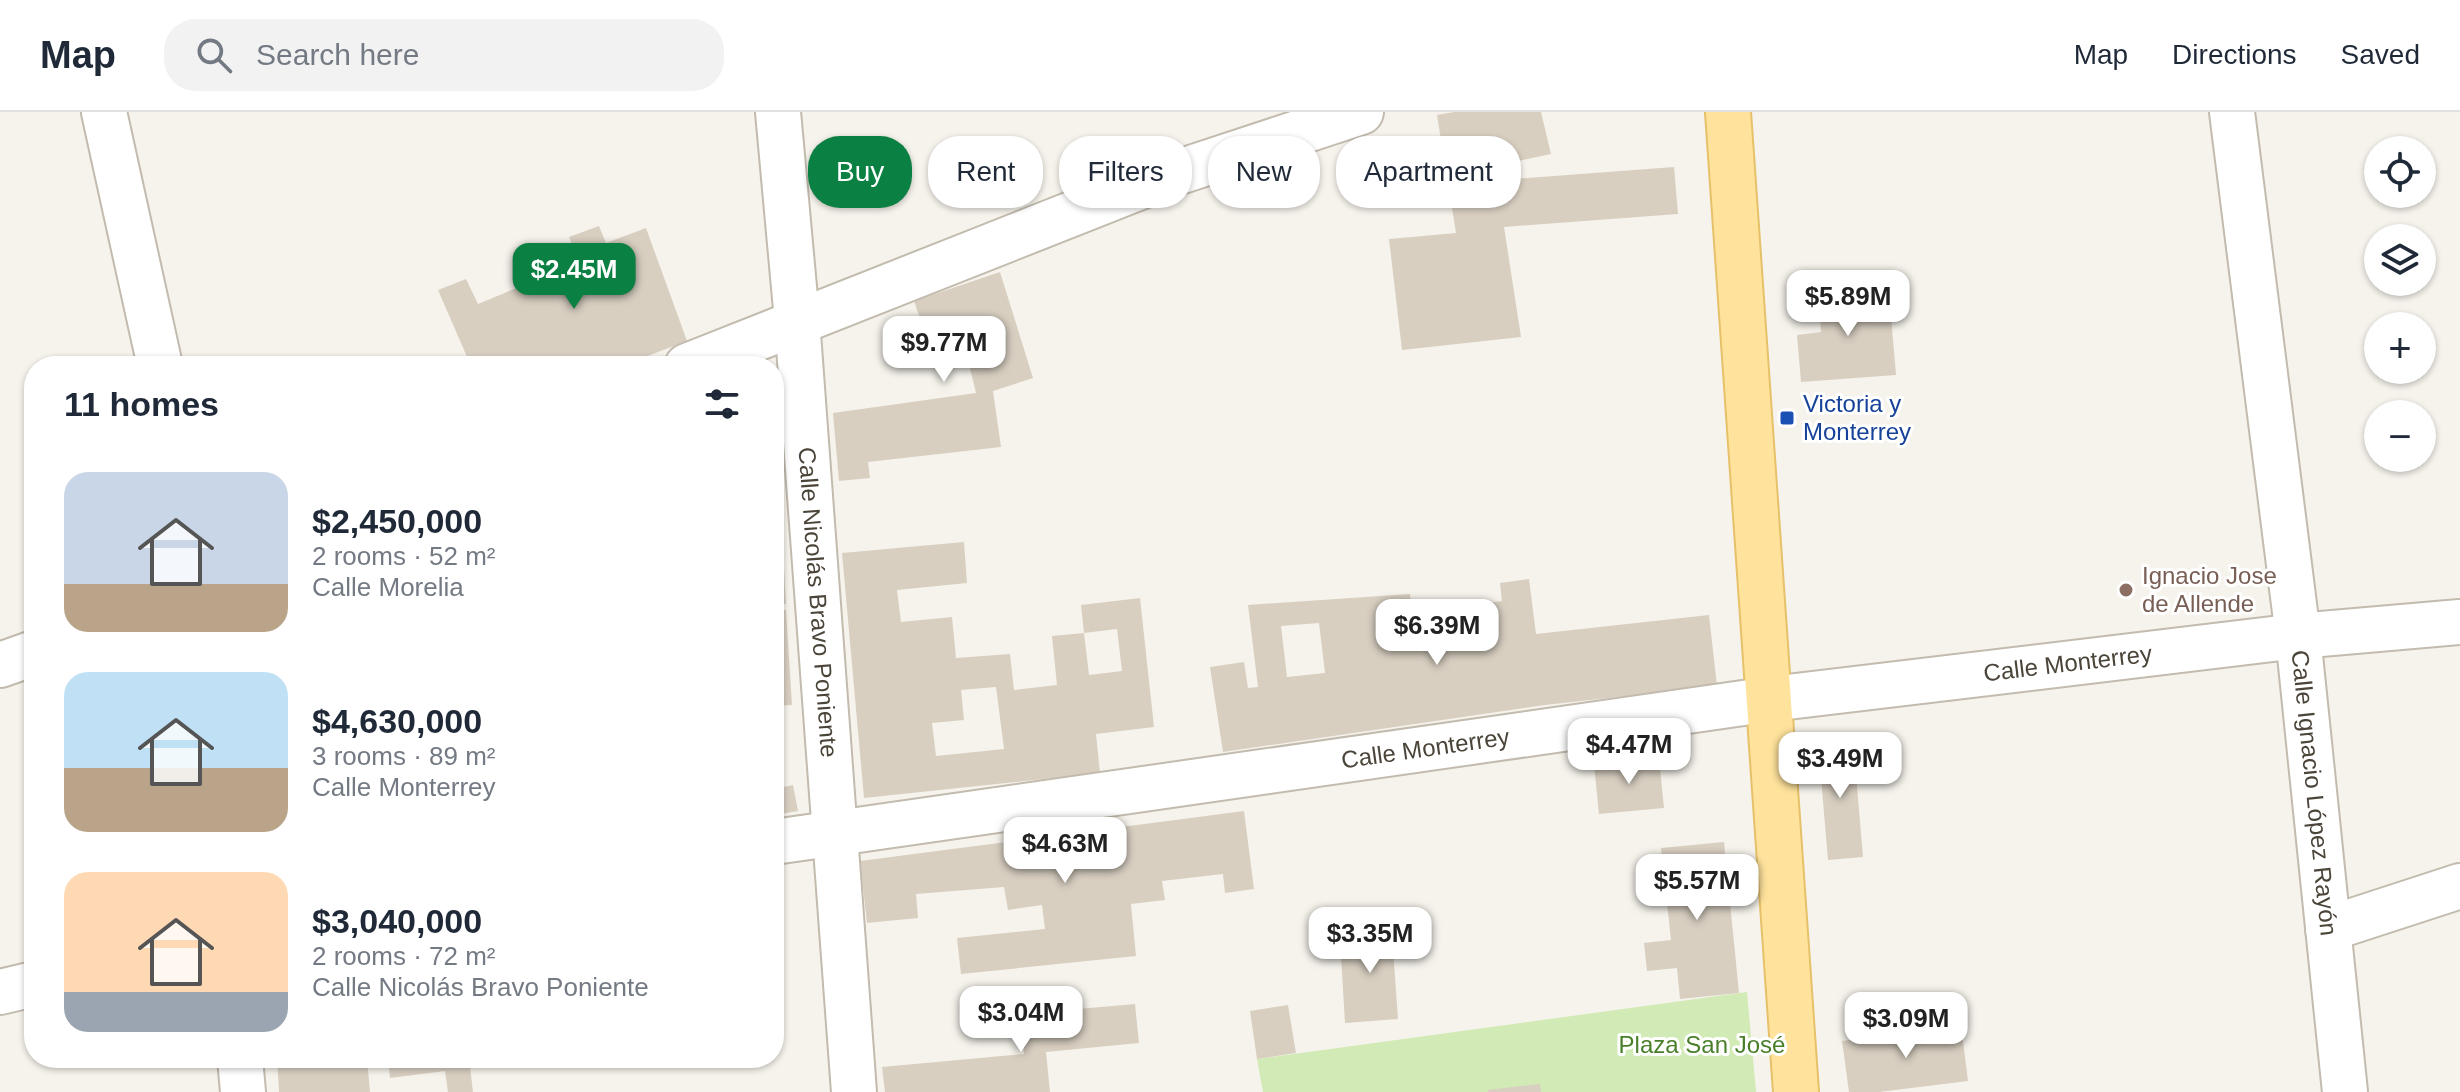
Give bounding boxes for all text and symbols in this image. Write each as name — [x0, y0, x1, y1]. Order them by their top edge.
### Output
search box — [164, 19, 724, 91]
icon: search — [192, 33, 236, 77]
text: Map — [40, 34, 116, 76]
text: Search here — [256, 38, 419, 71]
text: Map — [2074, 39, 2128, 70]
text: Directions — [2172, 39, 2297, 70]
text: Saved — [2341, 39, 2420, 70]
chip: Buy — [808, 136, 912, 208]
chip: Rent — [928, 136, 1043, 208]
chip: Filters — [1059, 136, 1192, 208]
chip: New — [1208, 136, 1320, 208]
chip: Apartment — [1336, 136, 1521, 208]
map controls — [2364, 136, 2436, 472]
button: locate — [2364, 136, 2436, 208]
button: layers — [2364, 224, 2436, 296]
pin: $2.45M — [509, 243, 639, 311]
text: $2.45M — [531, 254, 617, 284]
pin: $5.89M — [1783, 270, 1913, 338]
text: $5.89M — [1805, 281, 1891, 311]
button: + — [2364, 312, 2436, 384]
pin: $9.77M — [879, 316, 1009, 384]
text: $9.77M — [901, 327, 987, 357]
icon: filters — [700, 382, 744, 426]
text: 11 homes — [64, 385, 219, 423]
place label: Victoria y Monterrey — [1803, 390, 1911, 445]
button: − — [2364, 400, 2436, 472]
marker: Victoria y Monterrey — [1778, 409, 1796, 427]
street label: Calle Nicolás Bravo Poniente — [793, 446, 843, 758]
text: $2,450,000 — [312, 502, 482, 540]
icon: home — [128, 504, 224, 600]
text: 2 rooms · 52 m² — [312, 541, 496, 571]
place label: Ignacio Jose de Allende — [2142, 562, 2277, 617]
text: Calle Morelia — [312, 572, 464, 602]
marker: Ignacio Jose de Allende — [2117, 581, 2135, 599]
pin: $6.39M — [1372, 599, 1502, 667]
text: $6.39M — [1394, 610, 1480, 640]
street label: Calle Monterrey — [1982, 640, 2153, 687]
street label: Calle Ignacio López Rayón — [2287, 649, 2343, 937]
text: $4,630,000 — [312, 702, 482, 740]
icon: home — [128, 704, 224, 800]
pin: $4.47M — [1564, 718, 1694, 786]
street label: Calle Monterrey — [1339, 723, 1511, 773]
text: $4.47M — [1586, 729, 1672, 759]
pin: $3.49M — [1775, 732, 1905, 800]
text: 3 rooms · 89 m² — [312, 741, 496, 771]
text: $3.49M — [1797, 743, 1883, 773]
text: Calle Monterrey — [312, 772, 496, 802]
pin: $4.63M — [1000, 817, 1130, 885]
text: $4.63M — [1022, 828, 1108, 858]
pin: $5.57M — [1632, 854, 1762, 922]
text: $5.57M — [1654, 865, 1740, 895]
text: $3,040,000 — [312, 902, 482, 940]
icon: home — [128, 904, 224, 1000]
pin: $3.35M — [1305, 907, 1435, 975]
text: $3.35M — [1327, 918, 1413, 948]
text: 2 rooms · 72 m² — [312, 941, 496, 971]
text: Calle Nicolás Bravo Poniente — [312, 972, 649, 1002]
pin: $3.04M — [956, 986, 1086, 1054]
pin: $3.09M — [1841, 992, 1971, 1060]
text: $3.04M — [978, 997, 1064, 1027]
text: $3.09M — [1863, 1003, 1949, 1033]
park label: Plaza San José — [1619, 1031, 1785, 1058]

